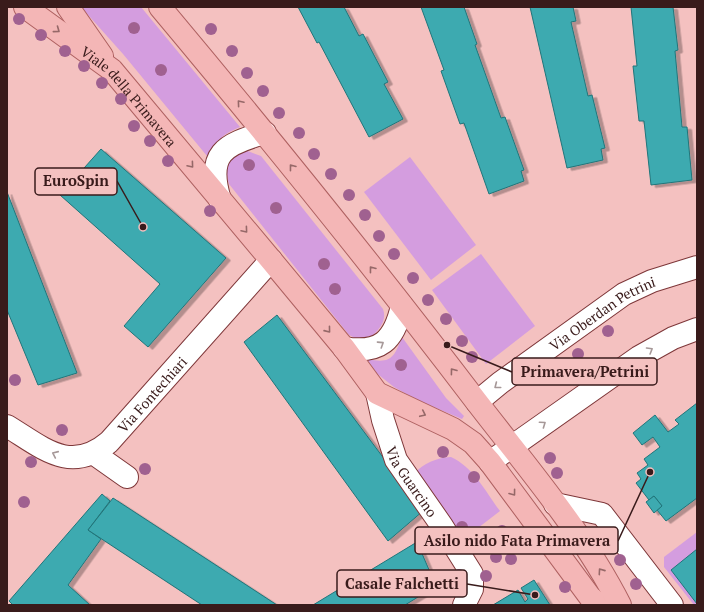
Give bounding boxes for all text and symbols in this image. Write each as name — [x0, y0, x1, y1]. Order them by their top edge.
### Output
one-way arrow — [52, 25, 59, 32]
street label: Viale della Primavera — [77, 41, 182, 150]
one-way arrow — [237, 101, 244, 108]
one-way arrow — [186, 160, 193, 167]
one-way arrow — [289, 165, 296, 172]
callout: EuroSpin — [35, 168, 117, 195]
text: EuroSpin — [43, 170, 109, 190]
one-way arrow — [241, 225, 248, 232]
one-way arrow — [370, 267, 377, 274]
street label: Via Oberdan Petrini — [545, 271, 657, 354]
one-way arrow — [324, 325, 331, 332]
one-way arrow — [377, 341, 384, 349]
one-way arrow — [646, 347, 653, 355]
street label: Via Fontechiari — [113, 352, 191, 436]
callout: Primavera/Petrini — [512, 358, 657, 385]
text: Primavera/Petrini — [521, 361, 649, 381]
one-way arrow — [451, 368, 458, 375]
one-way arrow — [494, 381, 501, 388]
one-way arrow — [419, 409, 426, 417]
one-way arrow — [539, 422, 546, 429]
street label: Via Guarcino — [383, 443, 442, 521]
one-way arrow — [52, 451, 59, 459]
one-way arrow — [508, 489, 515, 496]
callout: Asilo nido Fata Primavera — [415, 527, 618, 554]
text: Asilo nido Fata Primavera — [424, 530, 611, 550]
one-way arrow — [598, 568, 606, 575]
callout: Casale Falchetti — [337, 570, 467, 597]
text: Casale Falchetti — [345, 573, 459, 593]

